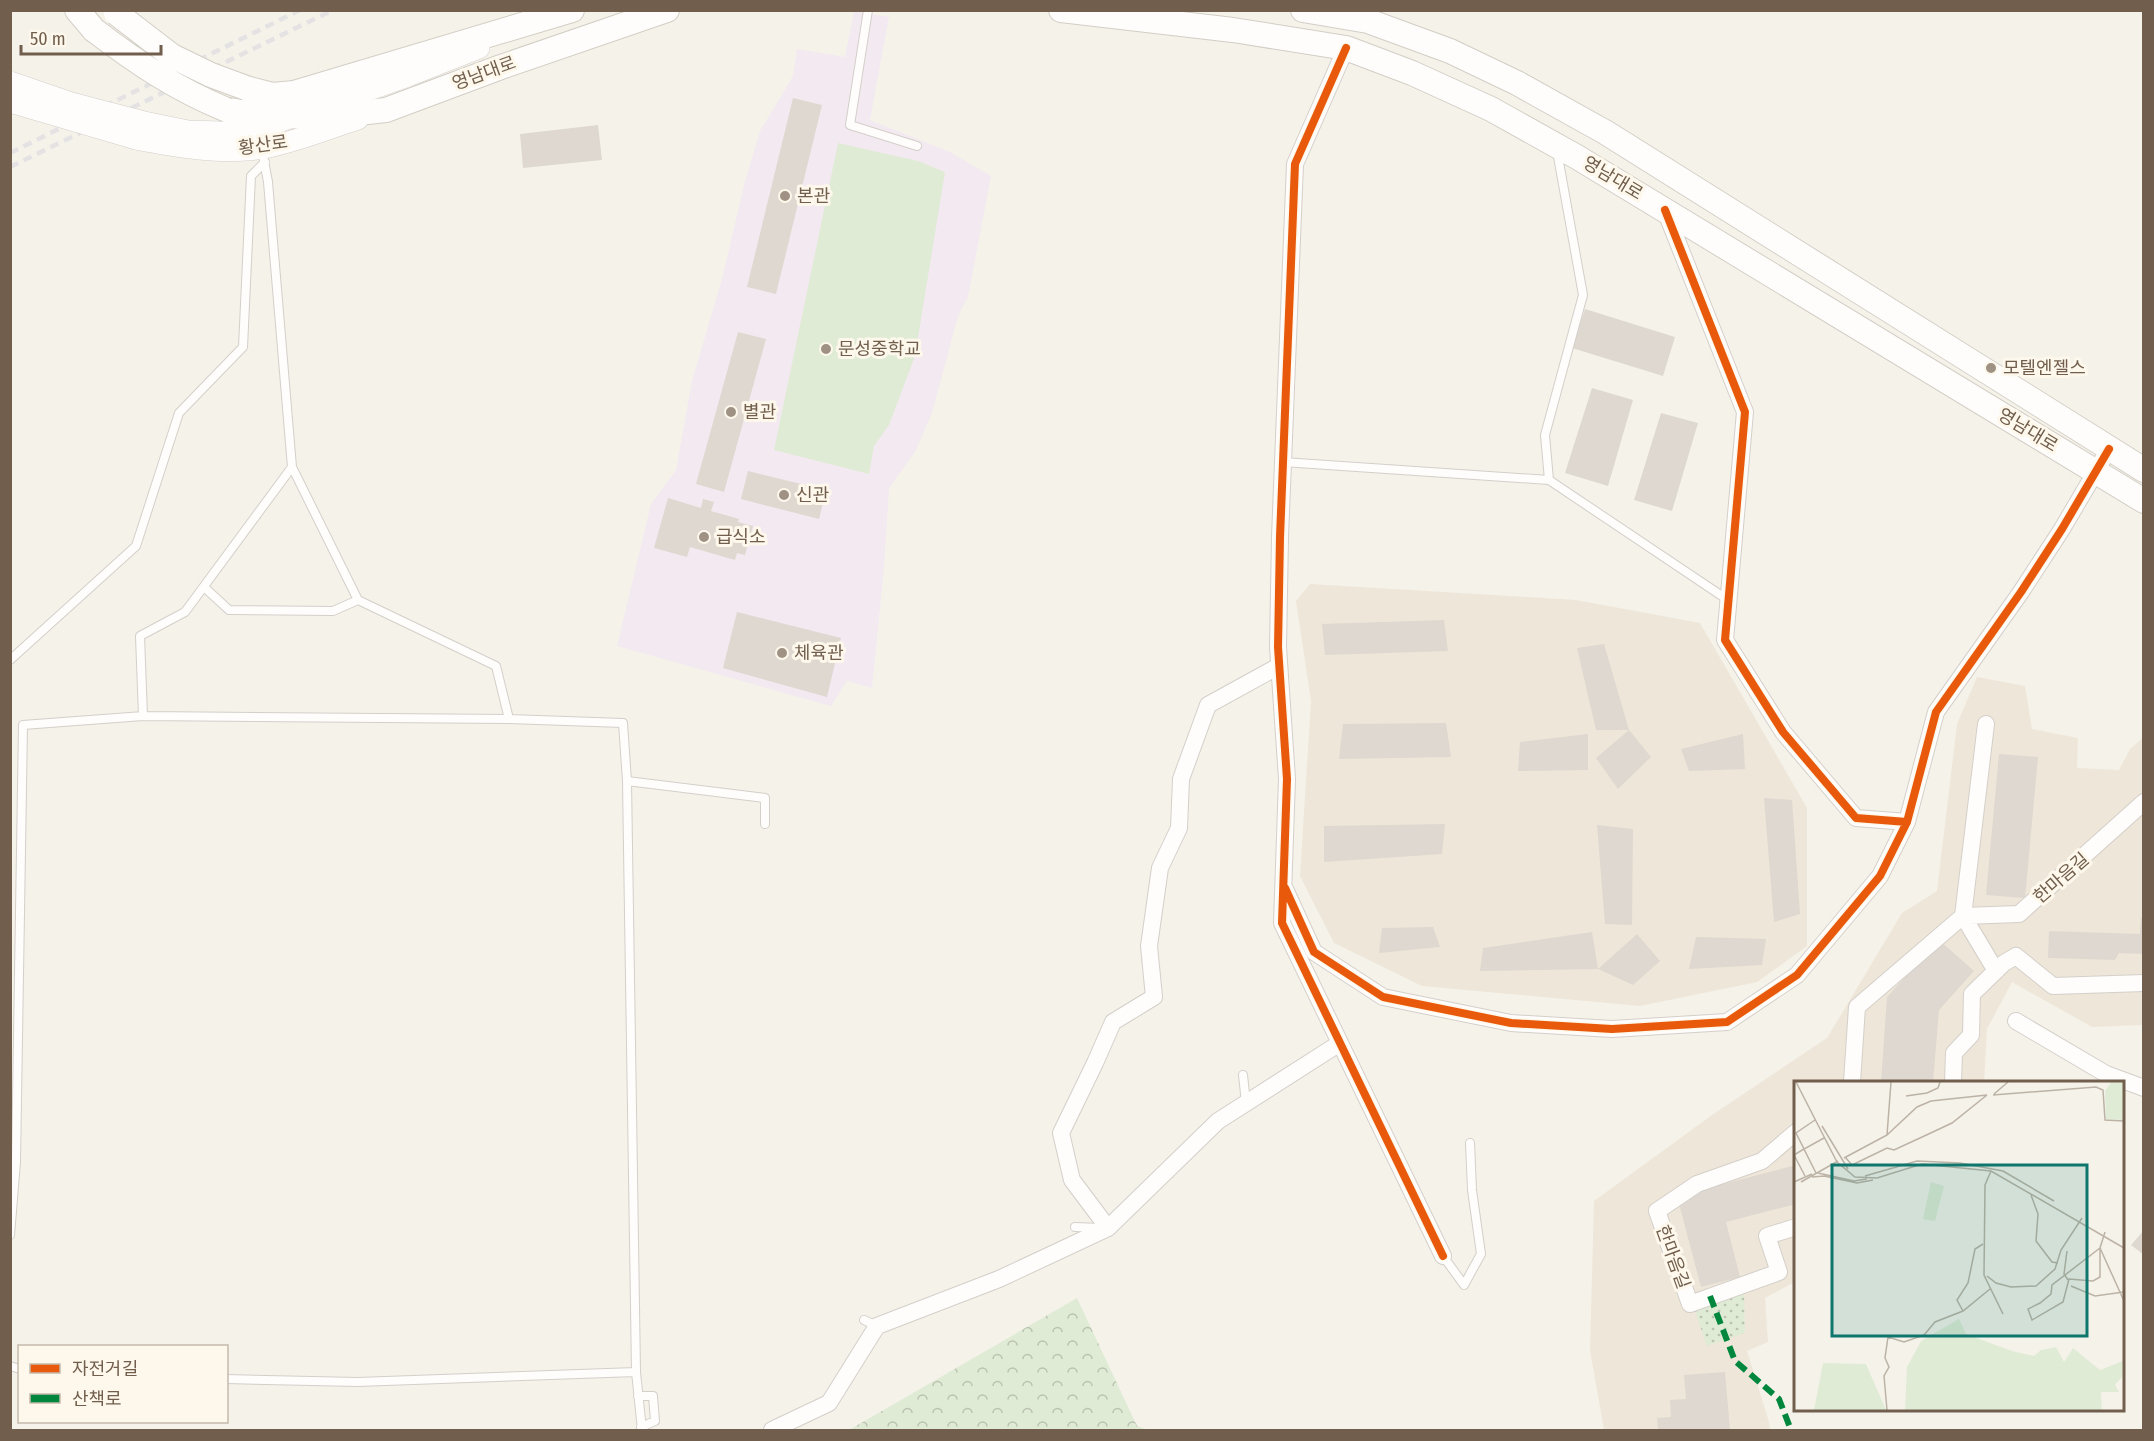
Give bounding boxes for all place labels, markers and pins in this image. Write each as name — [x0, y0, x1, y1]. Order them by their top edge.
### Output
place label: 본관 — [797, 185, 831, 207]
marker: 본관 — [778, 189, 792, 203]
place label: 문성중학교 — [838, 338, 921, 360]
marker: 문성중학교 — [819, 342, 833, 356]
place label: 모텔엔젤스 — [2003, 357, 2086, 379]
marker: 모텔엔젤스 — [1984, 361, 1998, 375]
place label: 별관 — [743, 401, 777, 423]
marker: 별관 — [724, 405, 738, 419]
place label: 신관 — [796, 484, 830, 506]
marker: 신관 — [777, 488, 791, 502]
place label: 급식소 — [716, 526, 766, 548]
marker: 급식소 — [697, 530, 711, 544]
place label: 체육관 — [794, 642, 844, 664]
marker: 체육관 — [775, 646, 789, 660]

